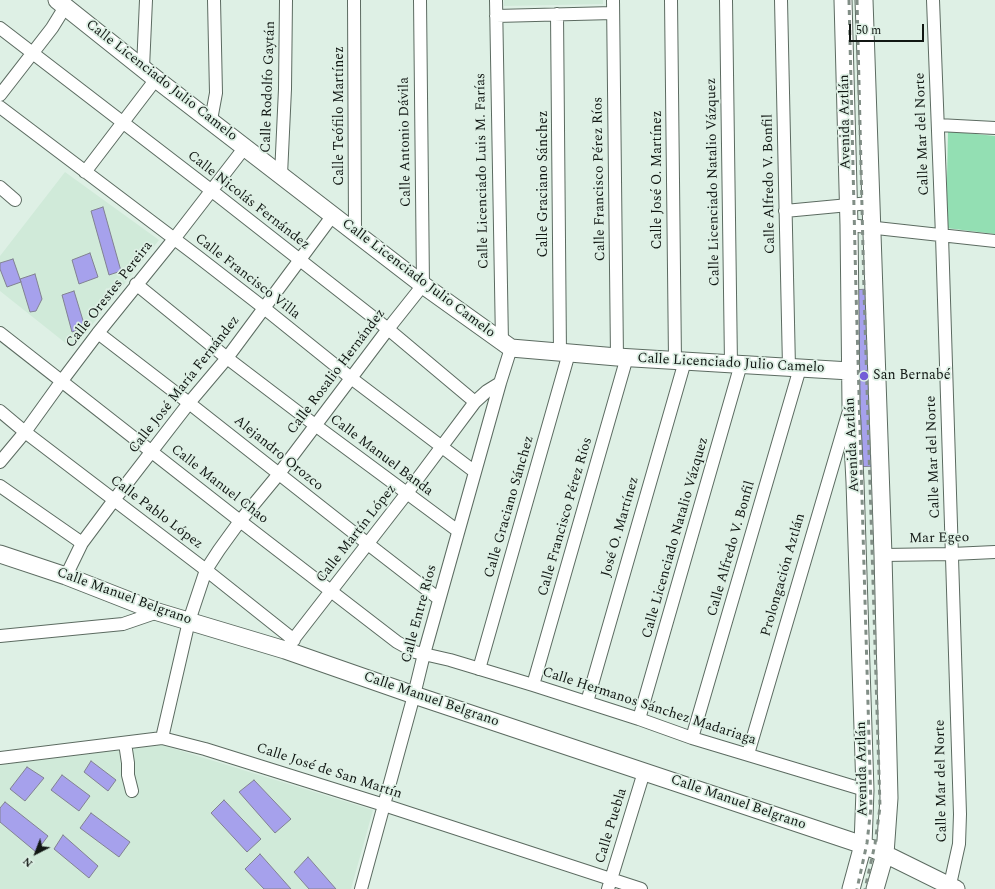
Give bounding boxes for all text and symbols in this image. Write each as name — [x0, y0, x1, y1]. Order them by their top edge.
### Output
scale bar — [851, 16, 926, 42]
street label: Calle Licenciado Julio Camelo — [82, 17, 240, 145]
street label: Calle Rodolfo Gaytán — [258, 21, 280, 153]
text: 50 m — [856, 21, 881, 40]
street label: Calle Teófilo Martínez — [332, 46, 348, 186]
street label: Calle Mar del Norte — [912, 72, 934, 196]
street label: Calle Licenciado Luis M. Farías — [473, 73, 493, 269]
street label: Avenida Aztlán — [837, 74, 855, 170]
street label: Calle Antonio Dávila — [396, 77, 416, 207]
street label: Calle Licenciado Natalio Vázquez — [704, 78, 724, 286]
street label: Calle Francisco Pérez Ríos — [590, 97, 610, 261]
street label: Calle José O. Martínez — [650, 110, 666, 250]
street label: Calle Graciano Sánchez — [536, 111, 552, 257]
street label: Calle Alfredo V. Bonfil — [760, 114, 780, 254]
street label: Calle Nicolás Fernández — [183, 148, 313, 254]
street label: Calle Licenciado Julio Camelo — [338, 216, 498, 342]
street label: Calle Francisco Villa — [191, 231, 303, 323]
street label: Calle Orestes Pereira — [63, 238, 157, 352]
street label: Calle Rosalio Hernández — [284, 306, 390, 438]
street label: Calle José María Fernández — [126, 313, 244, 457]
street label: Calle Licenciado Julio Camelo — [637, 351, 825, 377]
place label: San Bernabé — [873, 368, 950, 384]
marker: San Bernabé — [858, 370, 870, 382]
street label: Calle Mar del Norte — [923, 395, 945, 519]
street label: Avenida Aztlán — [842, 397, 864, 493]
street label: Calle Manuel Banda — [326, 412, 436, 500]
street label: Alejandro Orozco — [230, 413, 326, 495]
street label: Calle Graciano Sánchez — [482, 434, 538, 580]
street label: Calle Licenciado Natalio Vázquez — [639, 435, 713, 641]
street label: Calle Francisco Pérez Ríos — [535, 436, 597, 598]
street label: Calle Manuel Chao — [167, 442, 271, 528]
street label: Calle Pablo López — [106, 473, 206, 553]
street label: José O. Martínez — [599, 475, 643, 579]
street label: Calle Alfredo V. Bonfil — [705, 479, 759, 619]
street label: Calle Martín López — [313, 481, 401, 587]
street label: Prolongación Aztlán — [758, 511, 810, 639]
street label: Mar Egeo — [909, 530, 969, 548]
street label: Calle Entre Ríos — [399, 563, 441, 665]
street label: Calle Manuel Belgrano — [54, 565, 194, 629]
street label: Calle Hermanos Sánchez Madariaga — [540, 664, 758, 750]
street label: Calle Manuel Belgrano — [361, 669, 501, 731]
street label: Calle Mar del Norte — [933, 719, 951, 843]
street label: Avenida Aztlán — [854, 721, 872, 817]
street label: Calle José de San Martín — [254, 741, 404, 803]
street label: Calle Manuel Belgrano — [668, 772, 808, 834]
street label: Calle Puebla — [593, 786, 631, 866]
north arrow — [16, 833, 56, 873]
text: N — [19, 853, 37, 872]

